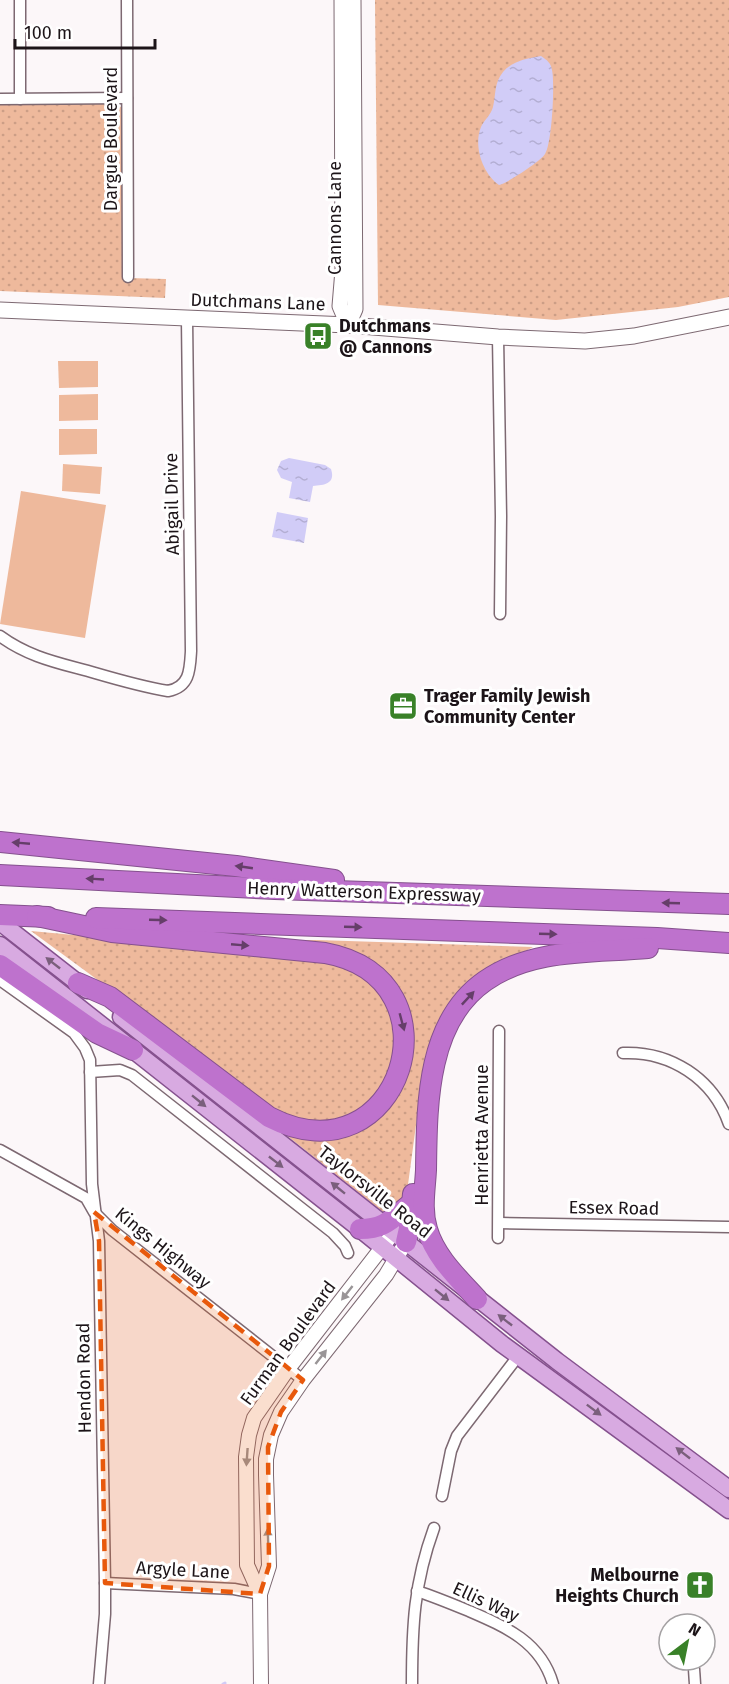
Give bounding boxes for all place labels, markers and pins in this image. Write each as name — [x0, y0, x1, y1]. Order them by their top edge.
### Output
place label: Dutchmans @ Cannons — [339, 315, 432, 358]
bus stop icon: Dutchmans @ Cannons — [302, 320, 334, 352]
place label: Trager Family Jewish Community Center — [424, 685, 590, 728]
office icon: Trager Family Jewish Community Center — [387, 690, 419, 722]
place label: Melbourne Heights Church — [555, 1564, 679, 1607]
church icon: Melbourne Heights Church — [684, 1569, 716, 1601]

